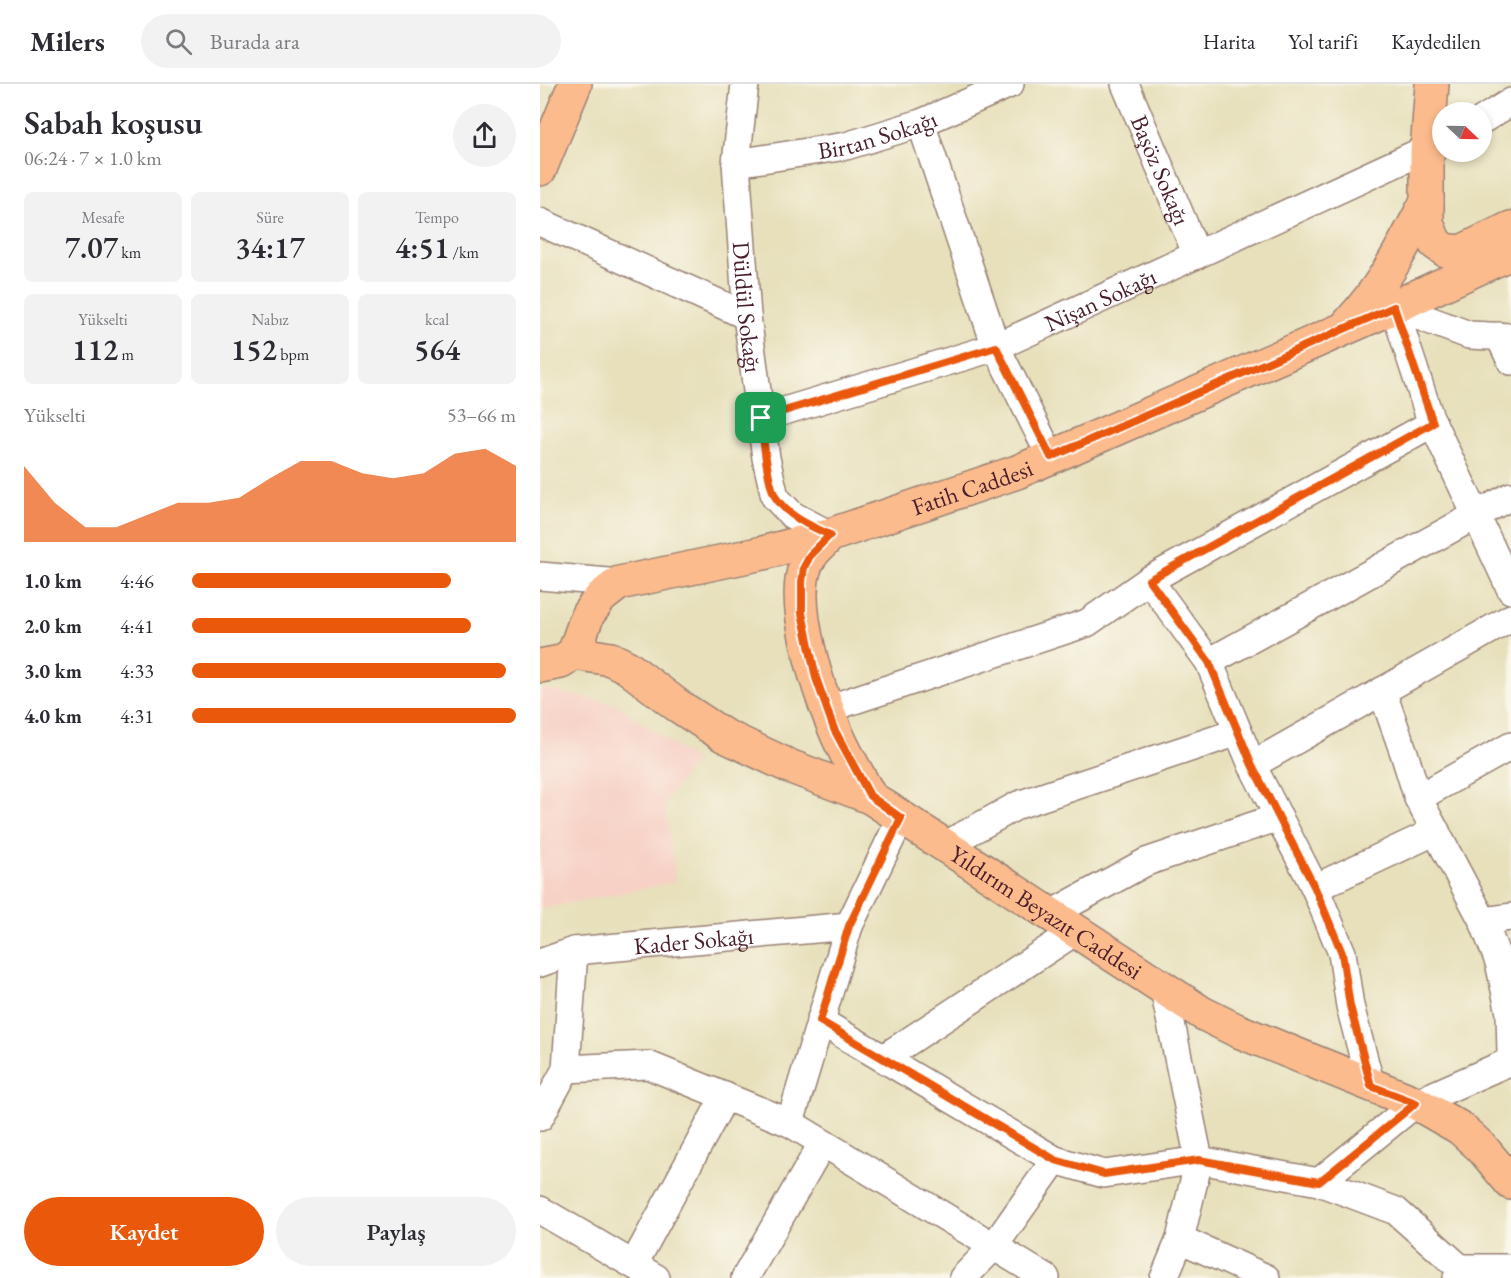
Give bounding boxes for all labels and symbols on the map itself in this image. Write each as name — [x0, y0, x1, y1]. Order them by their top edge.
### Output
north arrow — [1432, 102, 1492, 162]
street label: Birtan Sokağı — [815, 103, 942, 166]
street label: Başöz Sokağı — [1124, 110, 1198, 230]
street label: Düldül Sokağı — [726, 240, 770, 375]
street label: Nişan Sokağı — [1039, 260, 1161, 338]
pin — [735, 392, 786, 443]
street label: Fatih Caddesi — [907, 452, 1037, 522]
street label: Yıldırım Beyazıt Caddesi — [944, 838, 1149, 986]
street label: Kader Sokağı — [632, 919, 755, 961]

